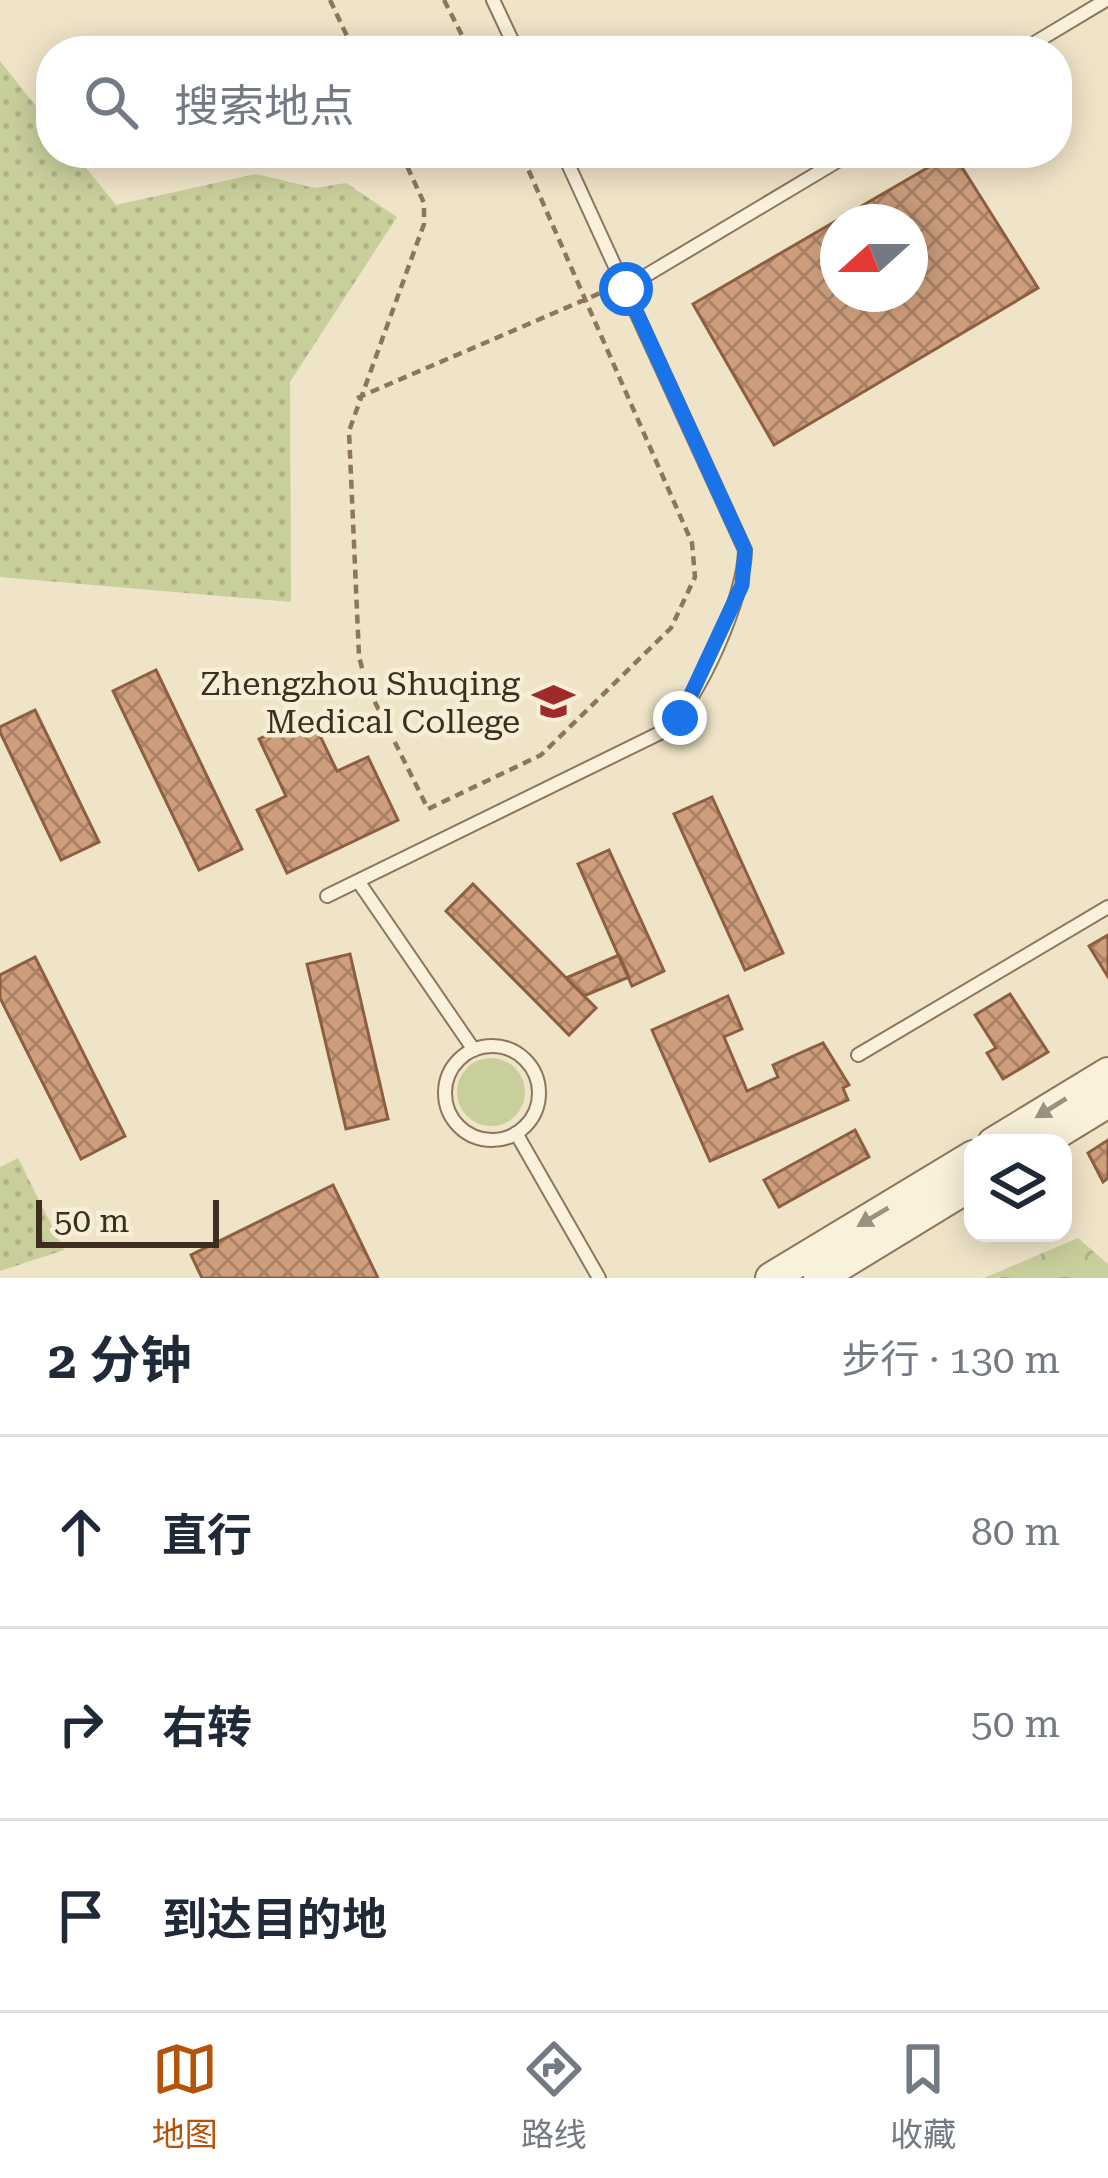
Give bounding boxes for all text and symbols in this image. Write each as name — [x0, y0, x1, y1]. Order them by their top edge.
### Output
search box — [36, 36, 1072, 168]
icon: search — [78, 69, 144, 135]
text: 搜索地点 — [174, 80, 354, 133]
north arrow — [820, 204, 928, 312]
route start — [599, 262, 653, 316]
place label: Zhengzhou Shuqing Medical College — [200, 664, 520, 741]
school or university icon: Zhengzhou Shuqing Medical College — [531, 679, 577, 725]
route end — [653, 691, 707, 745]
one-way arrow — [1034, 1097, 1068, 1118]
map controls — [964, 1134, 1072, 1242]
button: layers — [964, 1134, 1072, 1242]
scale bar — [36, 1194, 219, 1247]
text: 50 m — [54, 1201, 129, 1240]
one-way arrow — [856, 1206, 890, 1227]
text: 2 分钟 — [48, 1331, 191, 1390]
text: 步行 · 130 m — [841, 1337, 1060, 1383]
icon: ahead — [48, 1499, 114, 1565]
text: 直行 — [162, 1509, 252, 1562]
text: 80 m — [971, 1509, 1060, 1555]
icon: right — [48, 1691, 114, 1757]
text: 右转 — [162, 1701, 252, 1754]
text: 50 m — [971, 1701, 1060, 1747]
icon: arrive — [48, 1883, 114, 1949]
text: 到达目的地 — [162, 1893, 387, 1946]
tab: 地图 — [152, 2036, 218, 2156]
tab: 路线 — [521, 2036, 587, 2156]
tab: 收藏 — [890, 2036, 956, 2156]

